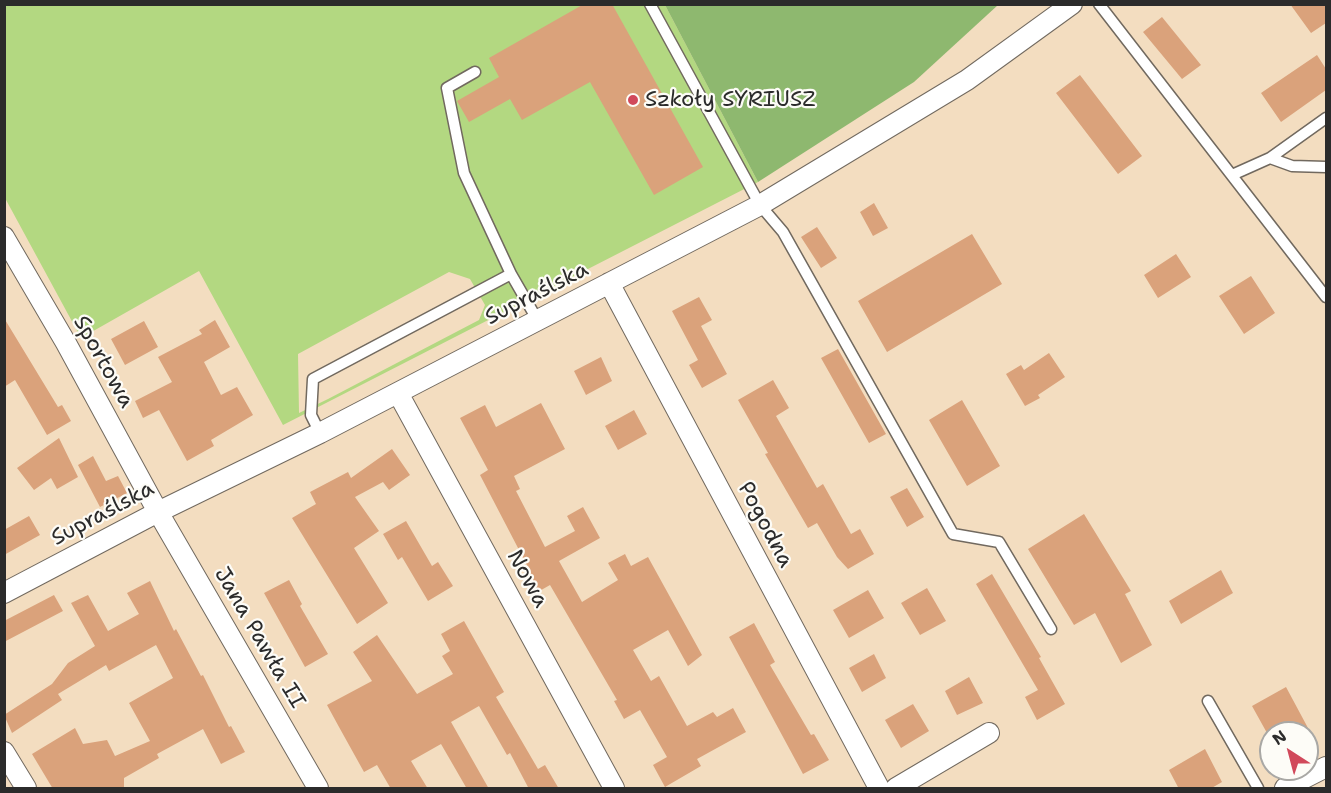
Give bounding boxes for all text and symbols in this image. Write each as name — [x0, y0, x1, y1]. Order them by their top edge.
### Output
place label: Szkoły SYRIUSZ — [645, 87, 816, 113]
marker: Szkoły SYRIUSZ — [626, 93, 640, 107]
street label: Supraślska — [481, 257, 593, 331]
street label: Sportowa — [67, 311, 139, 413]
street label: Supraślska — [47, 476, 159, 552]
street label: Pogodna — [732, 478, 798, 572]
street label: Nowa — [500, 545, 554, 613]
street label: Jana Pawła II — [208, 563, 310, 713]
north arrow — [1259, 721, 1319, 781]
text: N — [1268, 725, 1291, 750]

